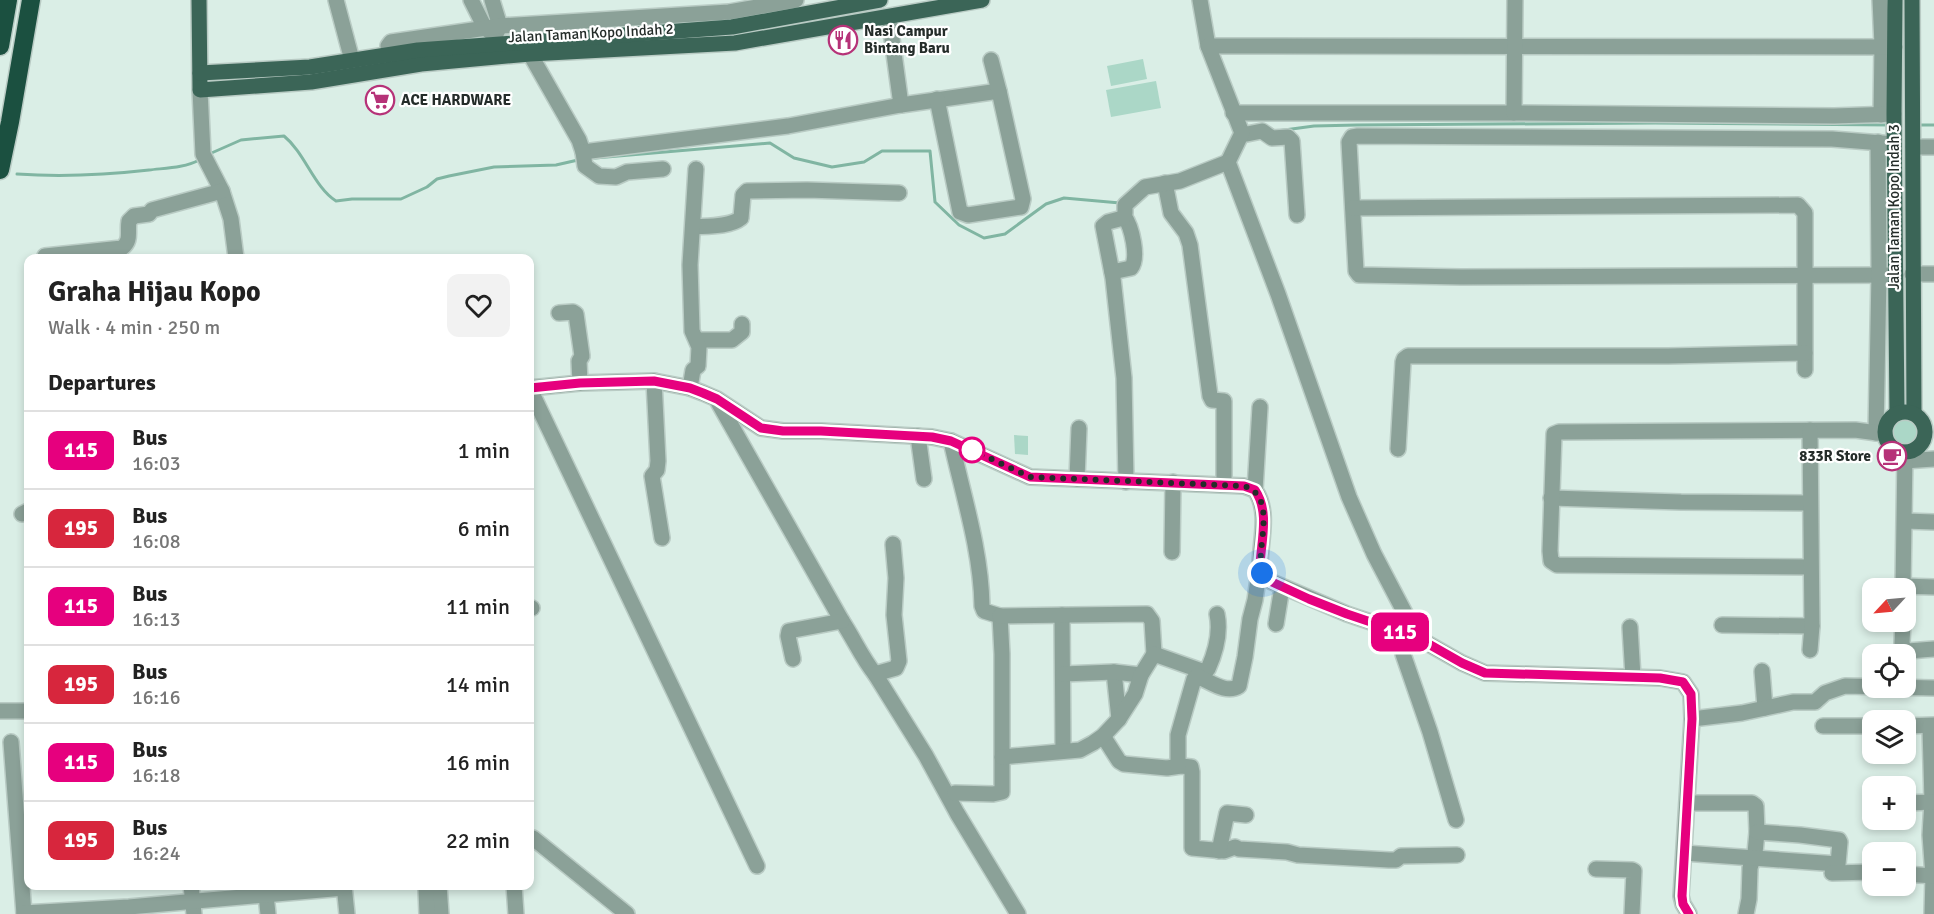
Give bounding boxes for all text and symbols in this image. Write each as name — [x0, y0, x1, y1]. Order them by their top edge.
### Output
street label: Jalan Taman Kopo Indah 2 — [508, 20, 674, 46]
place label: Nasi Campur Bintang Baru — [864, 22, 950, 57]
restaurant icon: Nasi Campur Bintang Baru — [827, 24, 859, 56]
supermarket icon: ACE HARDWARE — [364, 84, 396, 116]
place label: ACE HARDWARE — [401, 91, 512, 109]
street label: Jalan Taman Kopo Indah 3 — [1885, 124, 1903, 290]
button: heart — [447, 274, 510, 337]
text: Graha Hijau Kopo — [48, 275, 261, 309]
text: Walk · 4 min · 250 m — [48, 315, 220, 340]
text: Departures — [48, 369, 156, 396]
text: Bus — [132, 424, 167, 451]
text: 115 — [64, 437, 98, 463]
text: 1 min — [458, 437, 510, 464]
unlabelled marker — [959, 437, 985, 463]
cafe icon: 833R Store — [1876, 440, 1908, 472]
place label: 833R Store — [1799, 447, 1871, 465]
text: 16:03 — [132, 451, 181, 476]
text: Bus — [132, 502, 167, 529]
text: 195 — [64, 515, 98, 541]
text: 6 min — [458, 515, 510, 542]
text: 16:08 — [132, 529, 181, 554]
your location — [1247, 558, 1277, 588]
north arrow — [1862, 578, 1916, 632]
map controls — [1862, 578, 1916, 896]
text: Bus — [132, 580, 167, 607]
text: 115 — [64, 593, 98, 619]
text: 11 min — [446, 593, 510, 620]
text: 16:13 — [132, 607, 181, 632]
line badge: 115 — [1366, 612, 1434, 652]
text: 115 — [1383, 619, 1417, 645]
button: locate — [1862, 644, 1916, 698]
text: Bus — [132, 658, 167, 685]
text: 195 — [64, 671, 98, 697]
text: 14 min — [446, 671, 510, 698]
text: 16:16 — [132, 685, 181, 710]
button: layers — [1862, 710, 1916, 764]
text: Bus — [132, 736, 167, 763]
text: 115 — [64, 749, 98, 775]
text: 16 min — [446, 749, 510, 776]
text: 16:18 — [132, 763, 181, 788]
button: + — [1862, 776, 1916, 830]
text: Bus — [132, 814, 167, 841]
text: 195 — [64, 827, 98, 853]
text: 22 min — [446, 827, 510, 854]
text: 16:24 — [132, 841, 181, 866]
button: − — [1862, 842, 1916, 896]

